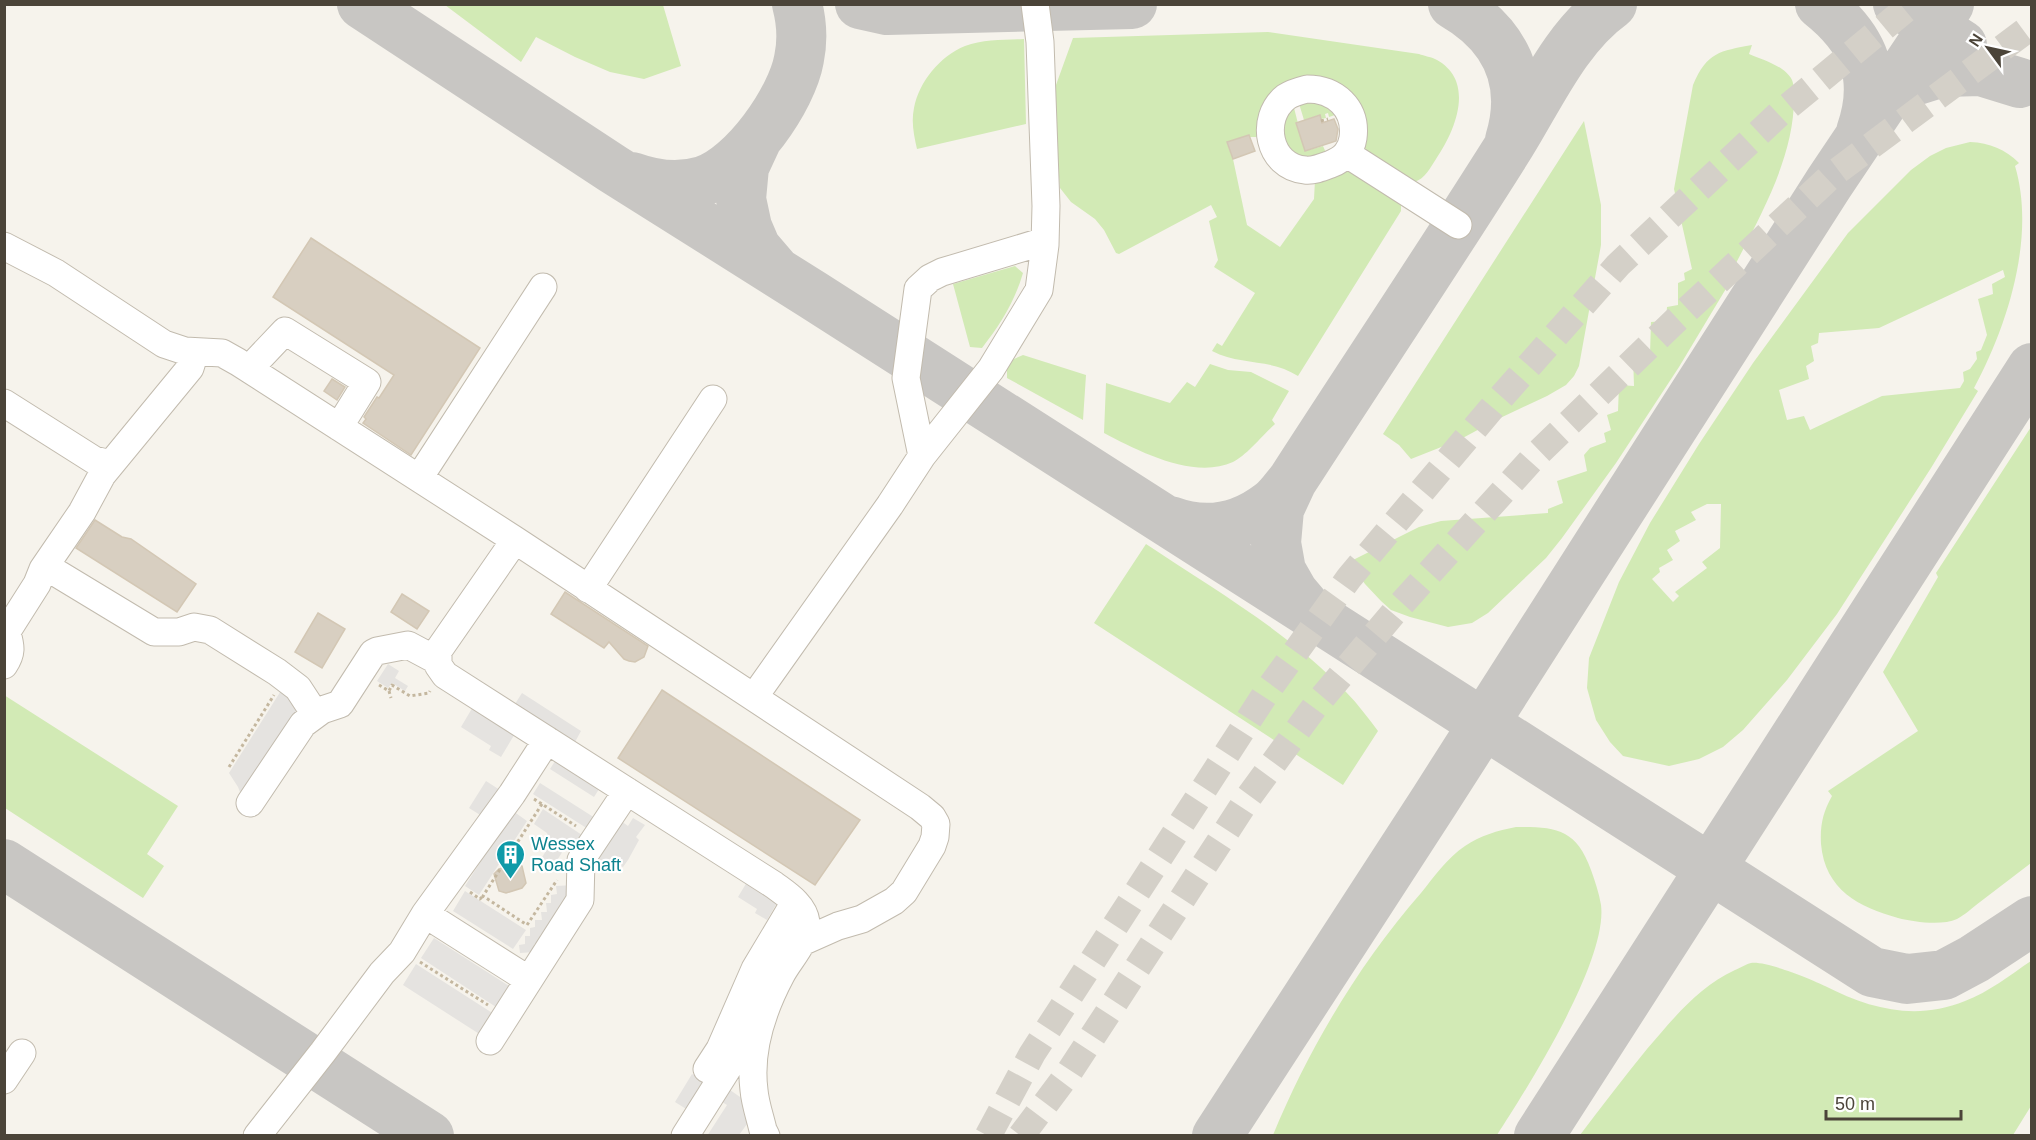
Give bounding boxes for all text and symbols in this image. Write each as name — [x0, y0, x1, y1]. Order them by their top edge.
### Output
north arrow — [1958, 18, 2018, 78]
text: N — [1966, 31, 1986, 50]
place label: Wessex Road Shaft — [531, 834, 621, 875]
building icon: Wessex Road Shaft — [494, 838, 526, 880]
scale bar — [1826, 1083, 1961, 1121]
text: 50 m — [1835, 1094, 1875, 1114]

